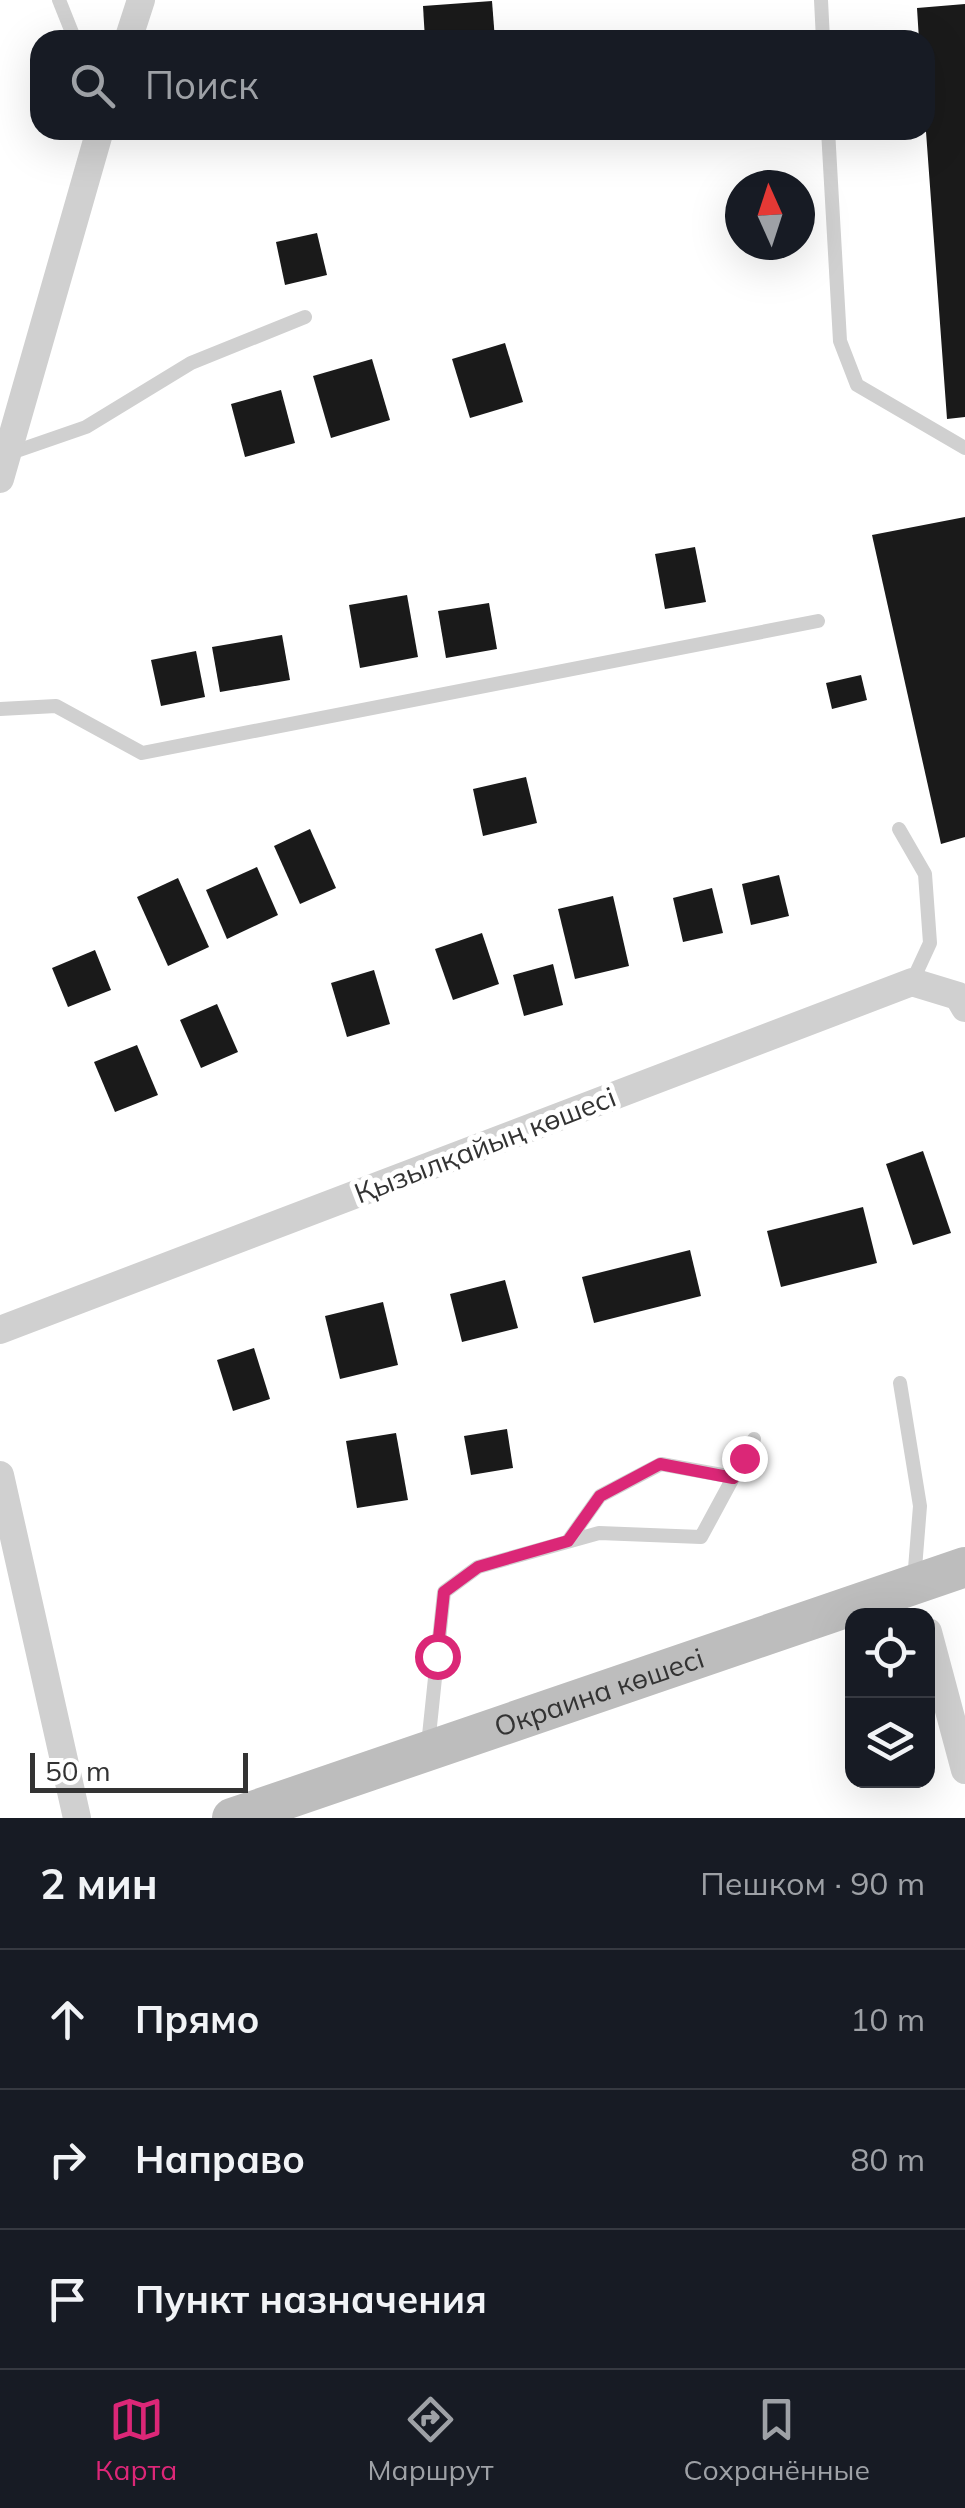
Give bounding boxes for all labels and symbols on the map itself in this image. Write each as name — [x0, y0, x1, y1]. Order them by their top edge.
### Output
north arrow — [725, 170, 815, 260]
street label: Қызылқайың көшесі — [349, 1079, 620, 1211]
route end — [722, 1436, 768, 1482]
route start — [415, 1634, 461, 1680]
street label: Окраина көшесі — [489, 1640, 708, 1744]
scale bar — [30, 1748, 248, 1792]

